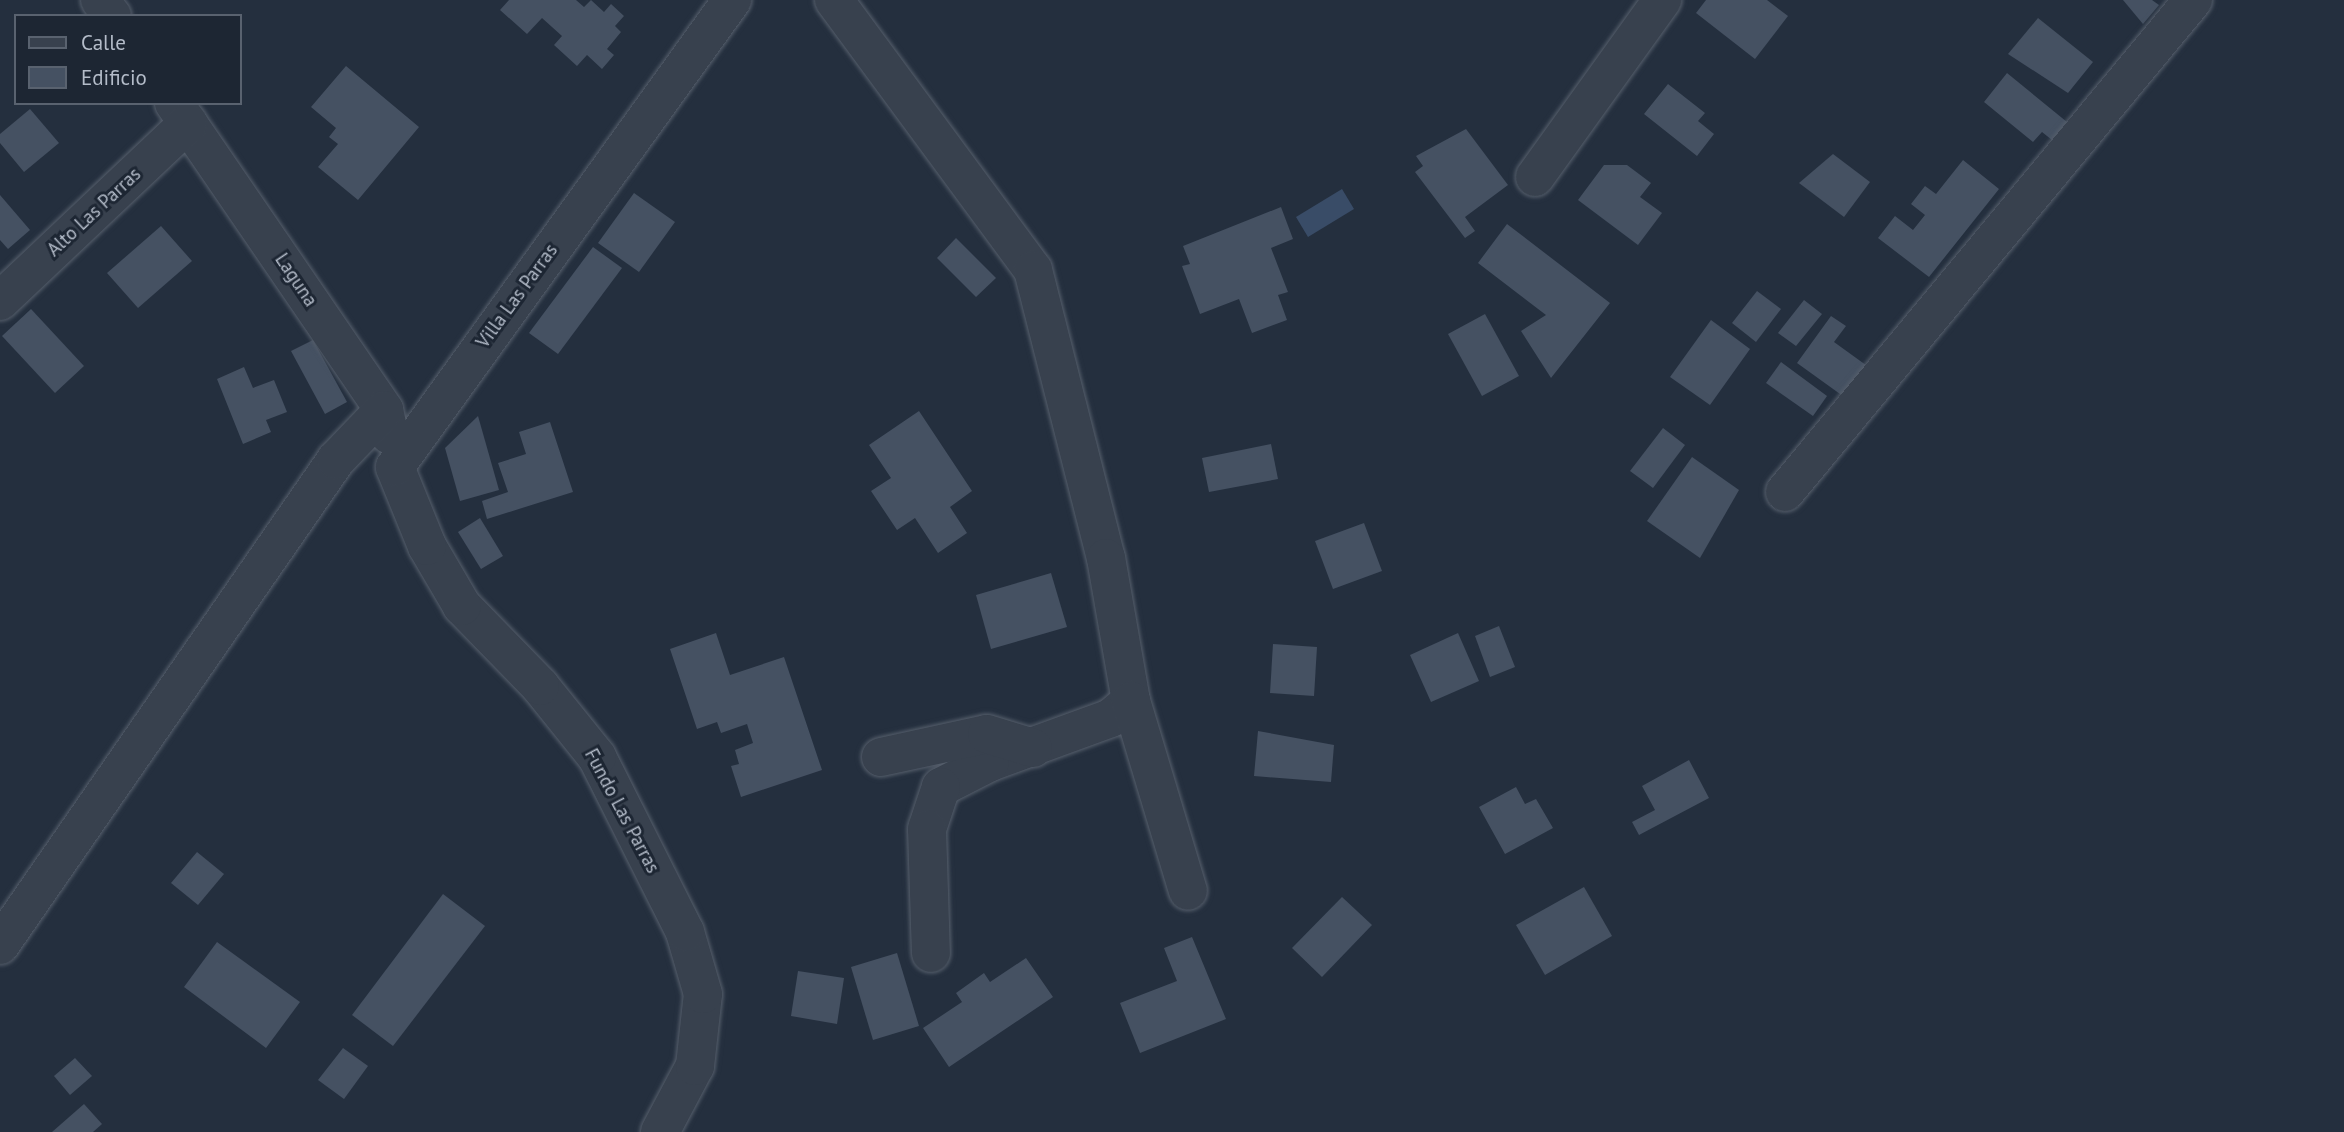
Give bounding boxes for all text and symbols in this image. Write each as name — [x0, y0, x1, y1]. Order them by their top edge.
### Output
legend — [14, 14, 242, 105]
text: Calle — [81, 29, 126, 56]
text: Edificio — [81, 64, 147, 91]
street label: Alto Las Parras — [42, 163, 146, 261]
street label: Villa Las Parras — [472, 239, 562, 353]
street label: Laguna — [270, 249, 322, 311]
street label: Fundo Las Parras — [580, 745, 664, 877]

